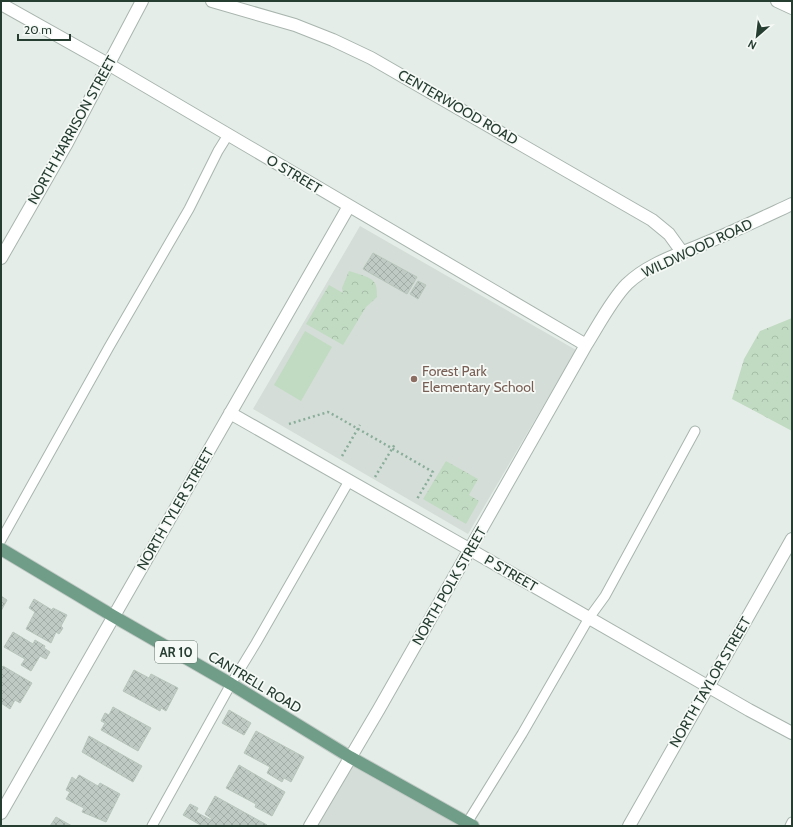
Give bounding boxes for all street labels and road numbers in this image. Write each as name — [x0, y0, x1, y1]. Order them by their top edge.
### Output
street label: NORTH HARRISON STREET — [24, 52, 121, 208]
street label: CENTERWOOD ROAD — [395, 65, 521, 149]
street label: O STREET — [263, 151, 325, 198]
street label: WILDWOOD ROAD — [639, 215, 755, 281]
street label: NORTH TYLER STREET — [133, 444, 218, 573]
street label: NORTH POLK STREET — [408, 523, 490, 648]
street label: P STREET — [481, 551, 541, 596]
street label: NORTH TAYLOR STREET — [665, 613, 755, 751]
road number: AR 10 — [155, 641, 197, 663]
street label: CANTRELL ROAD — [205, 647, 305, 717]

